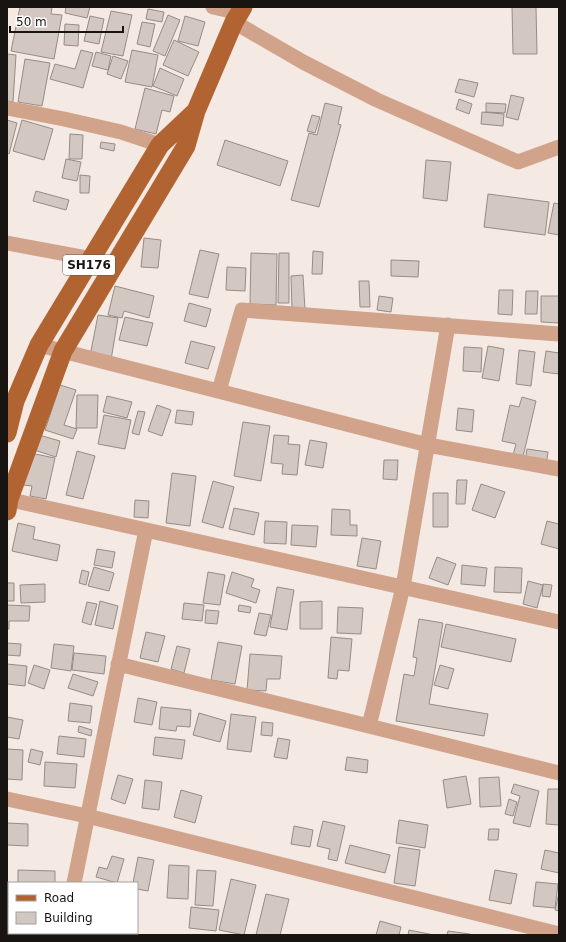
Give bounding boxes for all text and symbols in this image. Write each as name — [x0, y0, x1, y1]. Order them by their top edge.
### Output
scale bar — [10, 8, 123, 34]
text: 50 m — [16, 15, 47, 29]
road number: SH176 — [63, 255, 115, 275]
legend — [8, 882, 138, 934]
text: Road — [44, 891, 74, 905]
text: Building — [44, 911, 93, 925]

